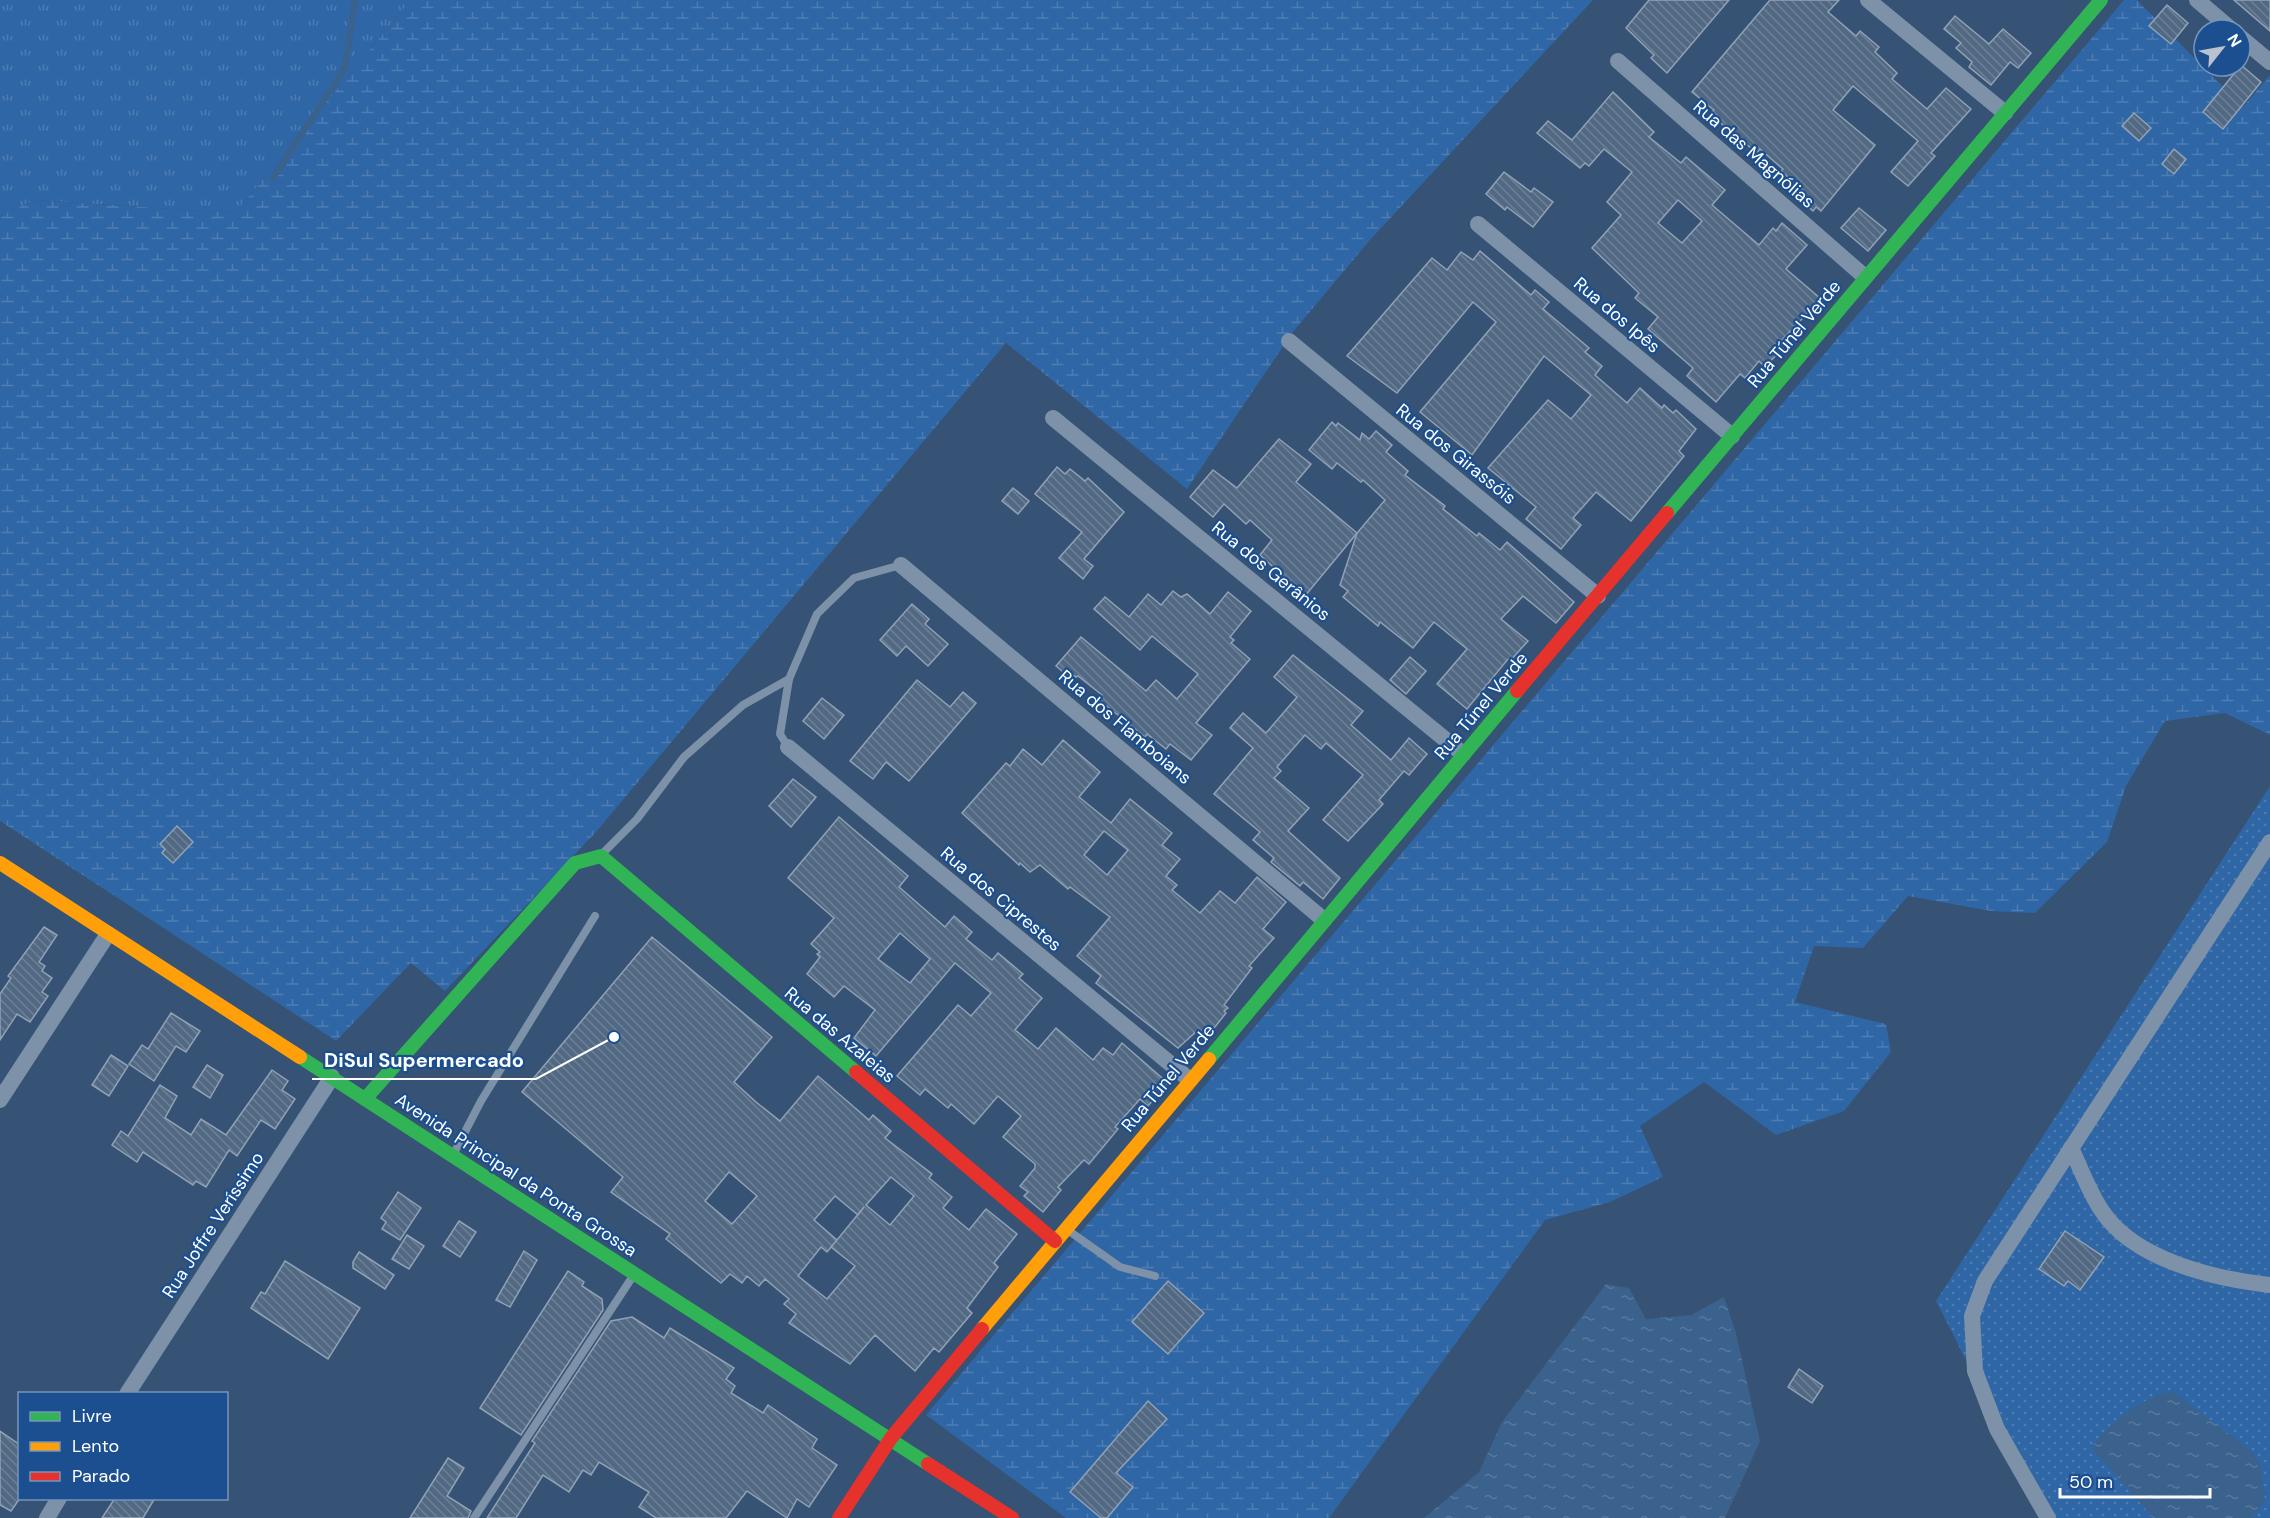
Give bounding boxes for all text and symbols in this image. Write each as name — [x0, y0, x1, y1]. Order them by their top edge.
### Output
north arrow — [2192, 18, 2252, 78]
text: N — [2222, 30, 2246, 51]
street label: Rua das Magnólias — [1688, 95, 1820, 213]
street label: Rua dos Ipês — [1569, 272, 1665, 358]
street label: Rua Túnel Verde — [1742, 275, 1846, 393]
street label: Rua dos Girassóis — [1391, 398, 1521, 510]
street label: Rua dos Gerânios — [1207, 516, 1335, 626]
street label: Rua Túnel Verde — [1429, 647, 1533, 765]
street label: Rua dos Flamboians — [1054, 664, 1196, 790]
street label: Rua dos Ciprestes — [935, 841, 1067, 957]
street label: Rua das Azaleias — [779, 981, 901, 1089]
street label: Rua Túnel Verde — [1116, 1019, 1220, 1137]
callout: DiSul Supermercado — [312, 1041, 536, 1079]
text: DiSul Supermercado — [324, 1047, 524, 1073]
street label: Avenida Principal da Ponta Grossa — [390, 1088, 642, 1262]
street label: Rua Joffre Veríssimo — [157, 1147, 269, 1303]
legend — [18, 1392, 228, 1500]
text: Livre — [72, 1404, 112, 1428]
text: Lento — [72, 1434, 119, 1458]
scale bar — [2060, 1461, 2210, 1499]
text: Parado — [72, 1464, 130, 1488]
text: 50 m — [2069, 1470, 2113, 1494]

